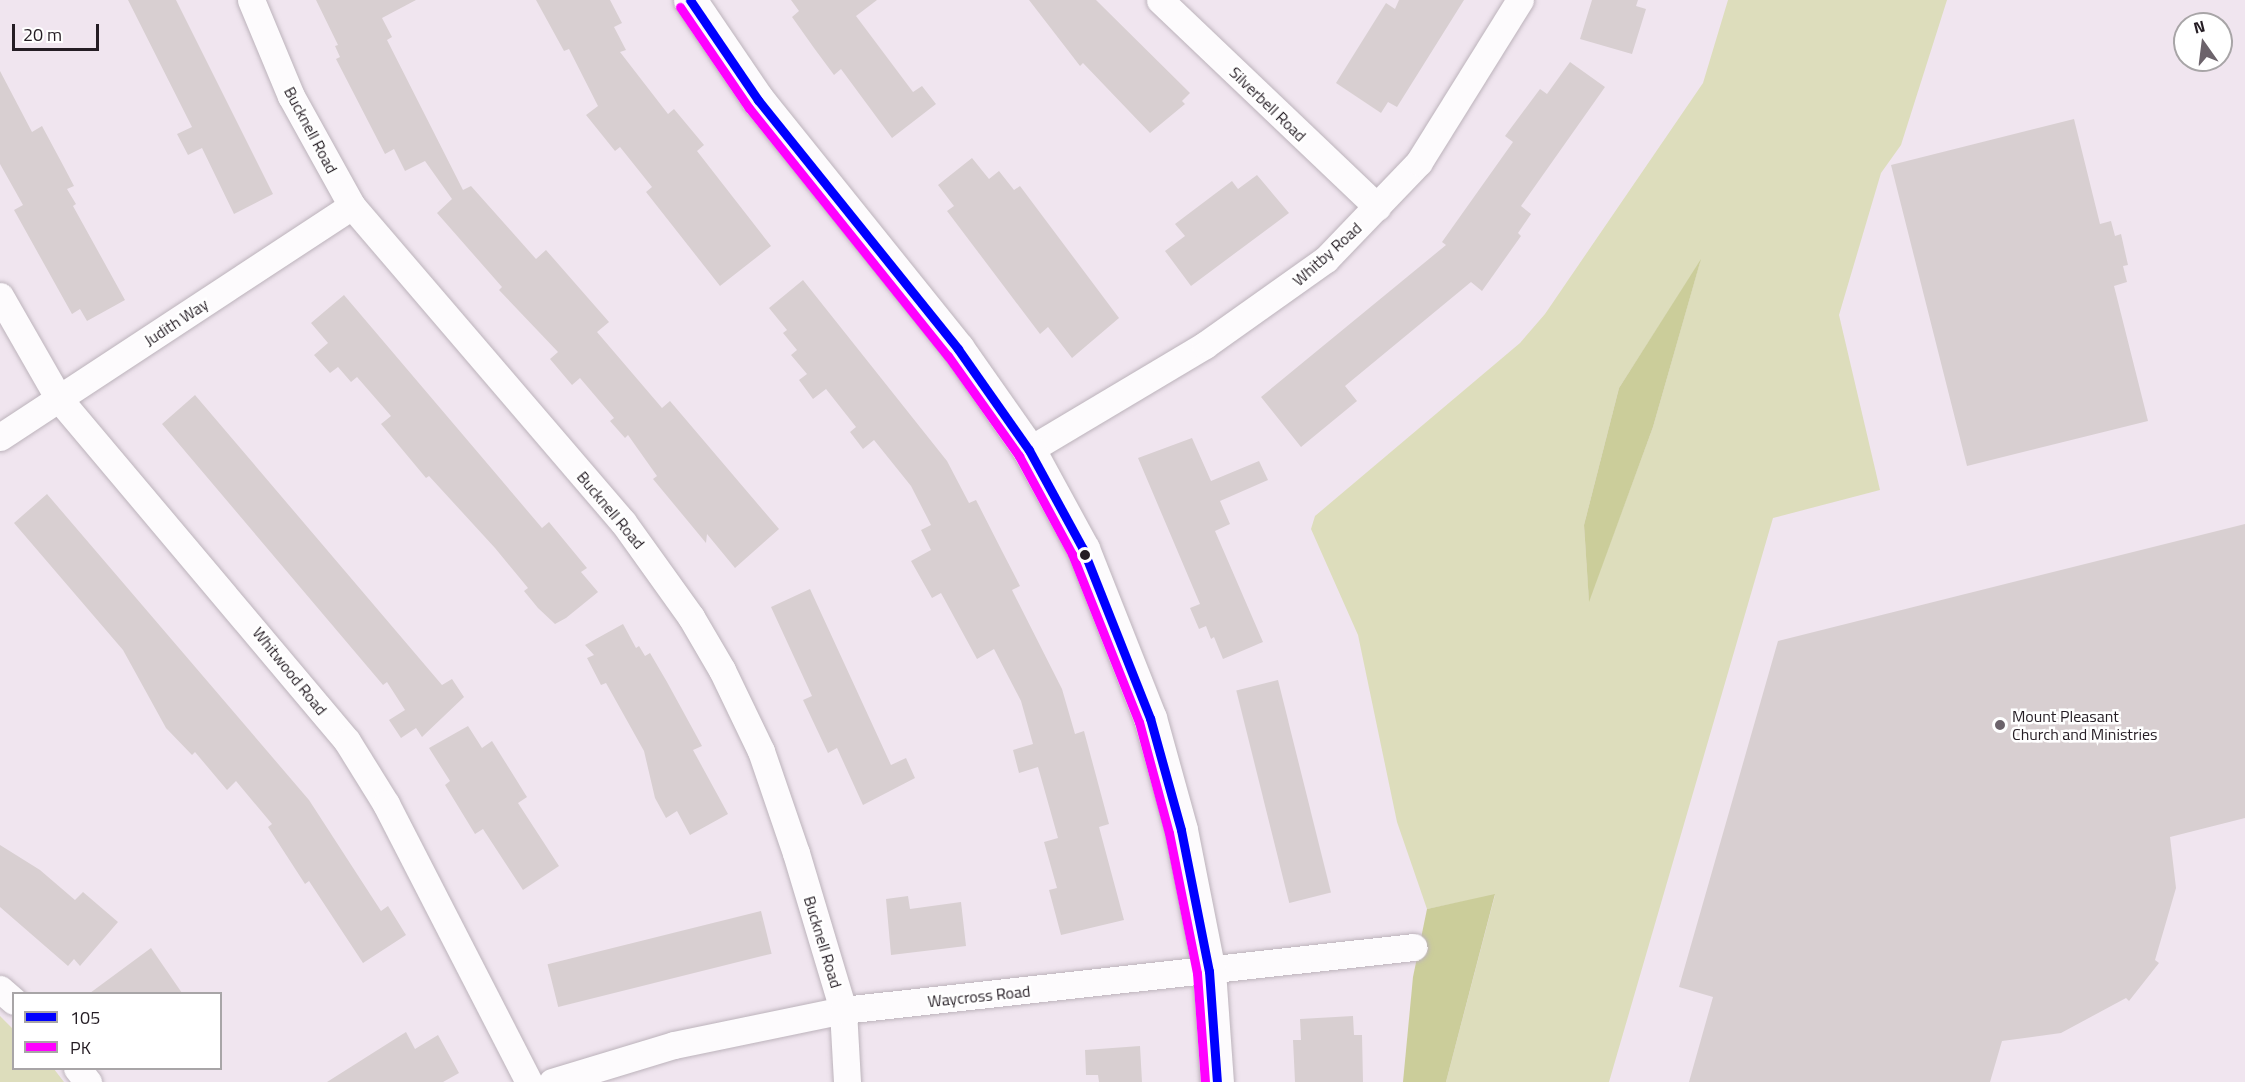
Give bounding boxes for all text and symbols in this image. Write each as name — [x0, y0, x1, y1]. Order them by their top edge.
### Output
scale bar — [15, 12, 102, 50]
north arrow — [2173, 12, 2233, 72]
text: N — [2191, 13, 2207, 39]
text: 20 m — [23, 21, 62, 48]
street label: Silverbell Road — [1226, 63, 1310, 145]
street label: Bucknell Road — [280, 83, 342, 177]
street label: Whitby Road — [1289, 218, 1365, 290]
street label: Judith Way — [140, 294, 212, 350]
street label: Bucknell Road — [573, 467, 649, 553]
unlabelled marker — [1079, 549, 1091, 561]
street label: Whitwood Road — [249, 623, 331, 719]
place label: Mount Pleasant Church and Ministries — [2012, 706, 2158, 744]
marker: Mount Pleasant Church and Ministries — [1993, 718, 2007, 732]
street label: Bucknell Road — [800, 894, 846, 990]
street label: Waycross Road — [927, 981, 1031, 1011]
legend — [12, 992, 222, 1070]
text: 105 — [70, 1004, 100, 1031]
text: PK — [70, 1034, 91, 1061]

